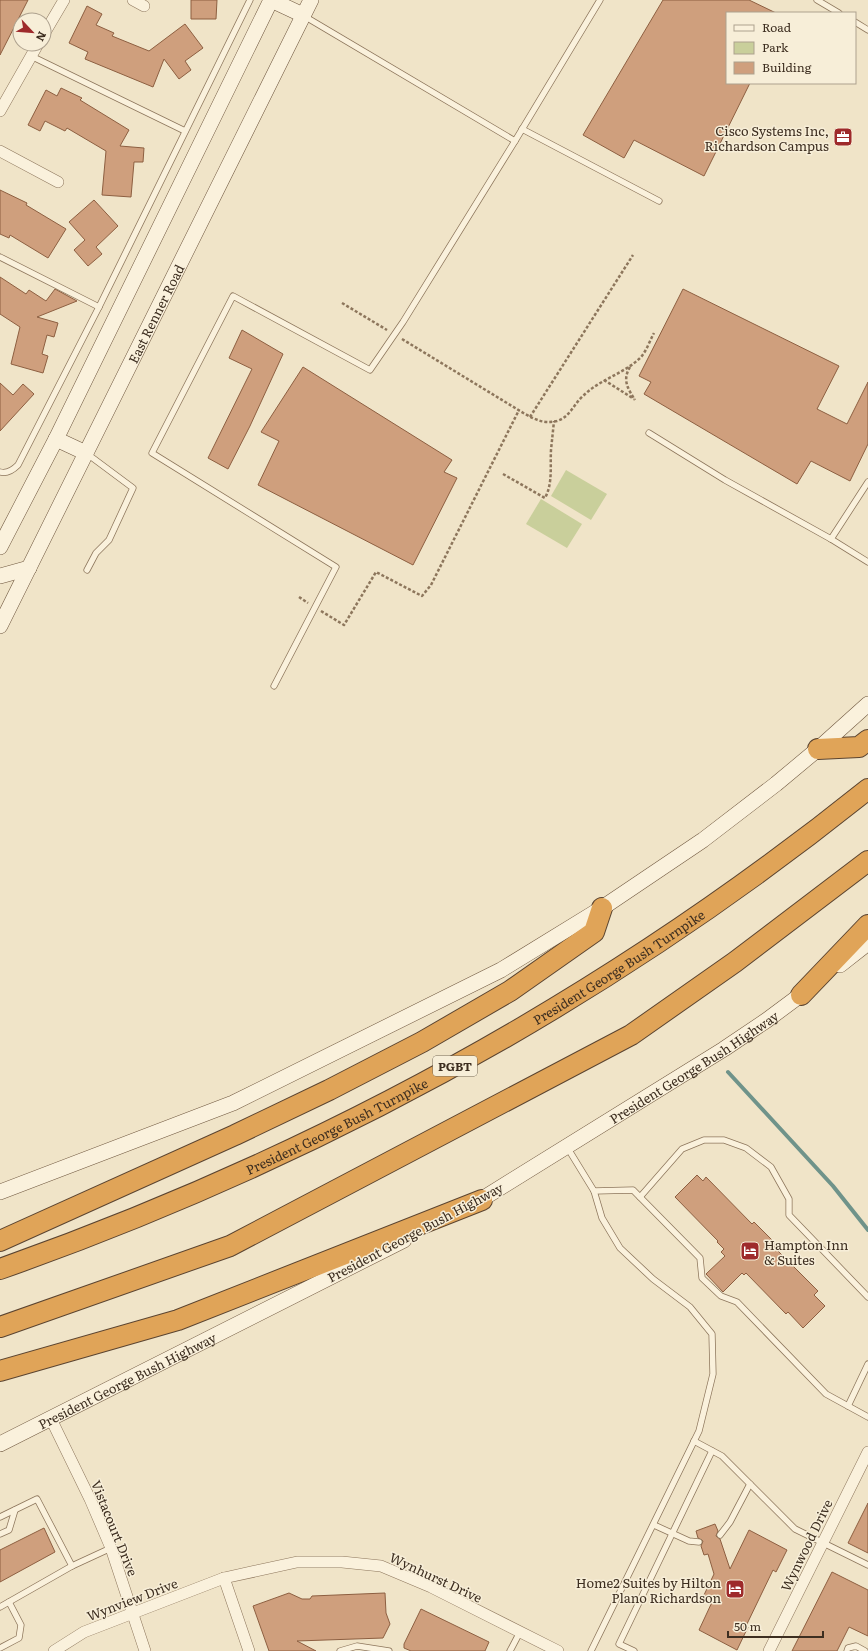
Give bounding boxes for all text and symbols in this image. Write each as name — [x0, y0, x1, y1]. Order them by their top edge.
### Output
north arrow — [12, 12, 52, 52]
legend — [726, 12, 856, 84]
text: Road — [762, 18, 792, 36]
text: N — [33, 29, 51, 44]
text: Park — [762, 38, 789, 56]
text: Building — [762, 58, 812, 76]
place label: Cisco Systems Inc, Richardson Campus — [704, 121, 829, 155]
office icon: Cisco Systems Inc, Richardson Campus — [832, 126, 854, 148]
street label: East Renner Road — [123, 261, 188, 366]
street label: President George Bush Turnpike — [529, 904, 708, 1029]
street label: President George Bush Highway — [605, 1005, 782, 1128]
road number: PGBT — [433, 1056, 477, 1076]
street label: President George Bush Turnpike — [242, 1072, 431, 1179]
street label: President George Bush Highway — [324, 1177, 507, 1287]
place label: Hampton Inn & Suites — [764, 1235, 849, 1269]
hotel icon: Hampton Inn & Suites — [739, 1240, 761, 1262]
street label: President George Bush Highway — [35, 1327, 219, 1433]
street label: Vistacourt Drive — [87, 1477, 143, 1579]
street label: Wynwood Drive — [775, 1496, 837, 1594]
street label: Wynhurst Drive — [387, 1547, 486, 1607]
street label: Wynview Drive — [84, 1573, 180, 1625]
place label: Home2 Suites by Hilton Plano Richardson — [576, 1573, 721, 1607]
hotel icon: Home2 Suites by Hilton Plano Richardson — [724, 1578, 746, 1600]
scale bar — [728, 1613, 823, 1639]
text: 50 m — [734, 1617, 761, 1635]

